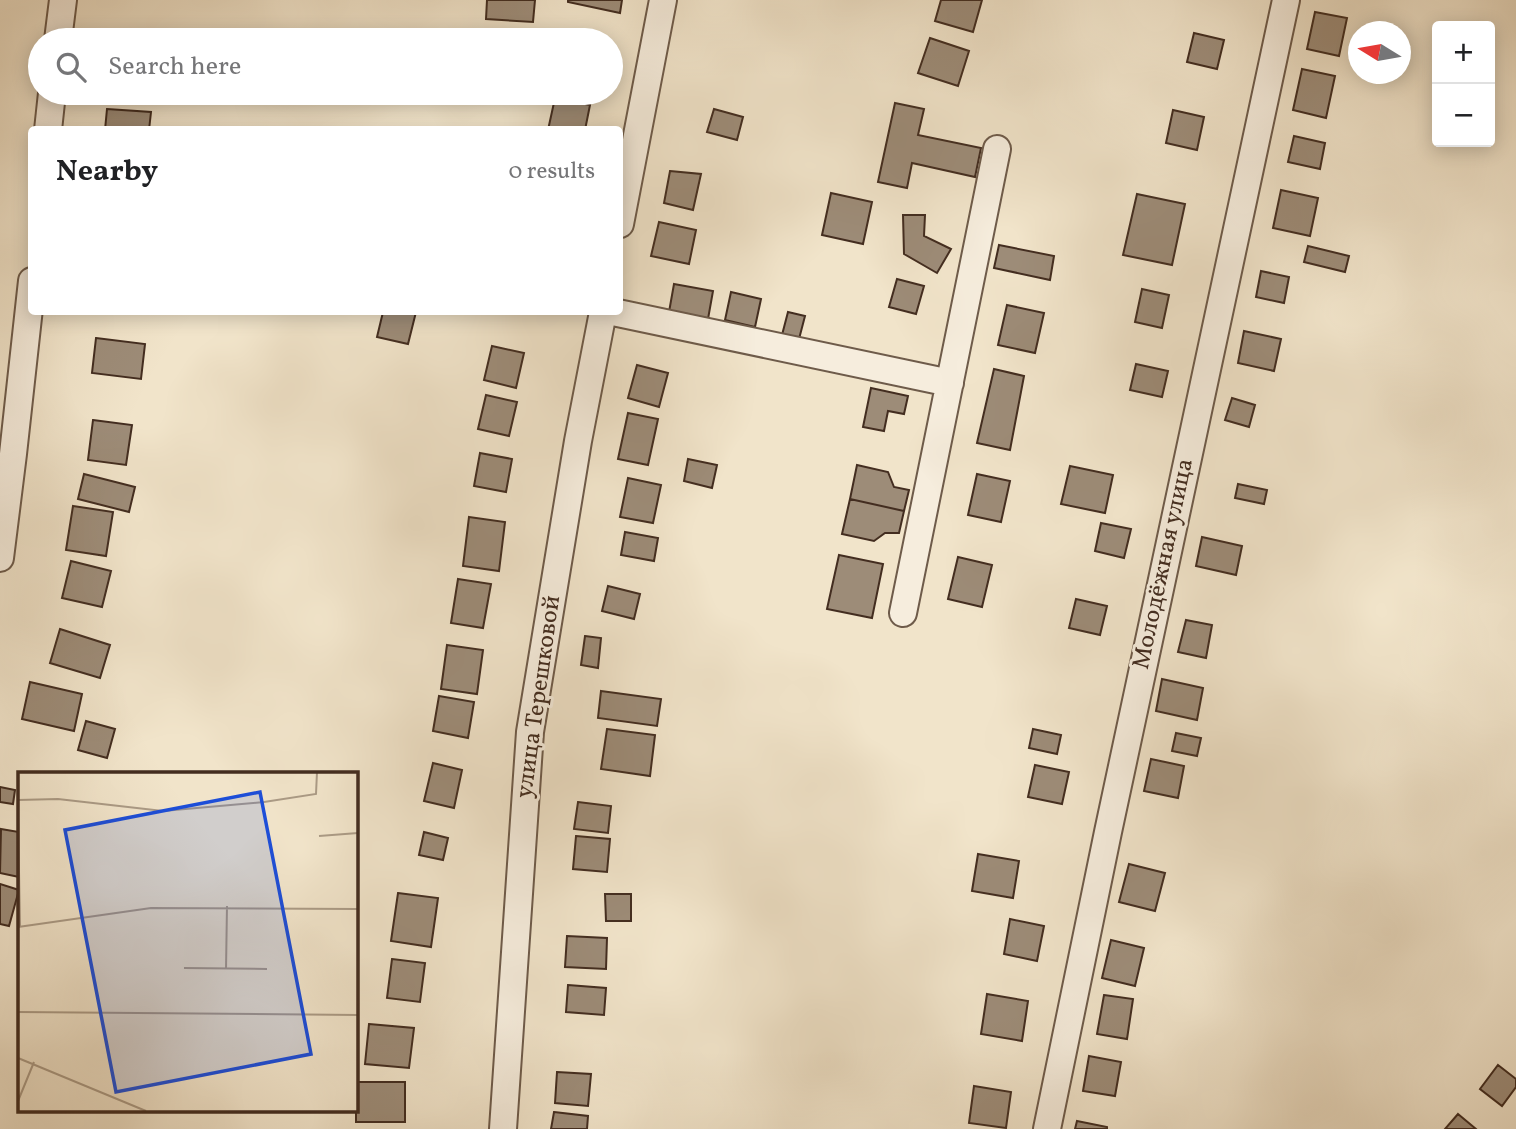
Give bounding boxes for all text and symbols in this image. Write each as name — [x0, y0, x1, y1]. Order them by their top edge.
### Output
north arrow — [1348, 21, 1411, 84]
map controls — [1432, 21, 1495, 147]
button: + — [1432, 21, 1495, 84]
search box — [28, 28, 623, 105]
icon: search — [52, 48, 90, 86]
text: Search here — [108, 49, 241, 85]
button: − — [1432, 84, 1495, 147]
text: Nearby — [56, 151, 158, 193]
text: 0 results — [508, 156, 595, 188]
street label: Молодёжная улица — [1125, 456, 1203, 672]
street label: улица Терешковой — [508, 593, 570, 801]
inset map — [18, 772, 357, 1112]

